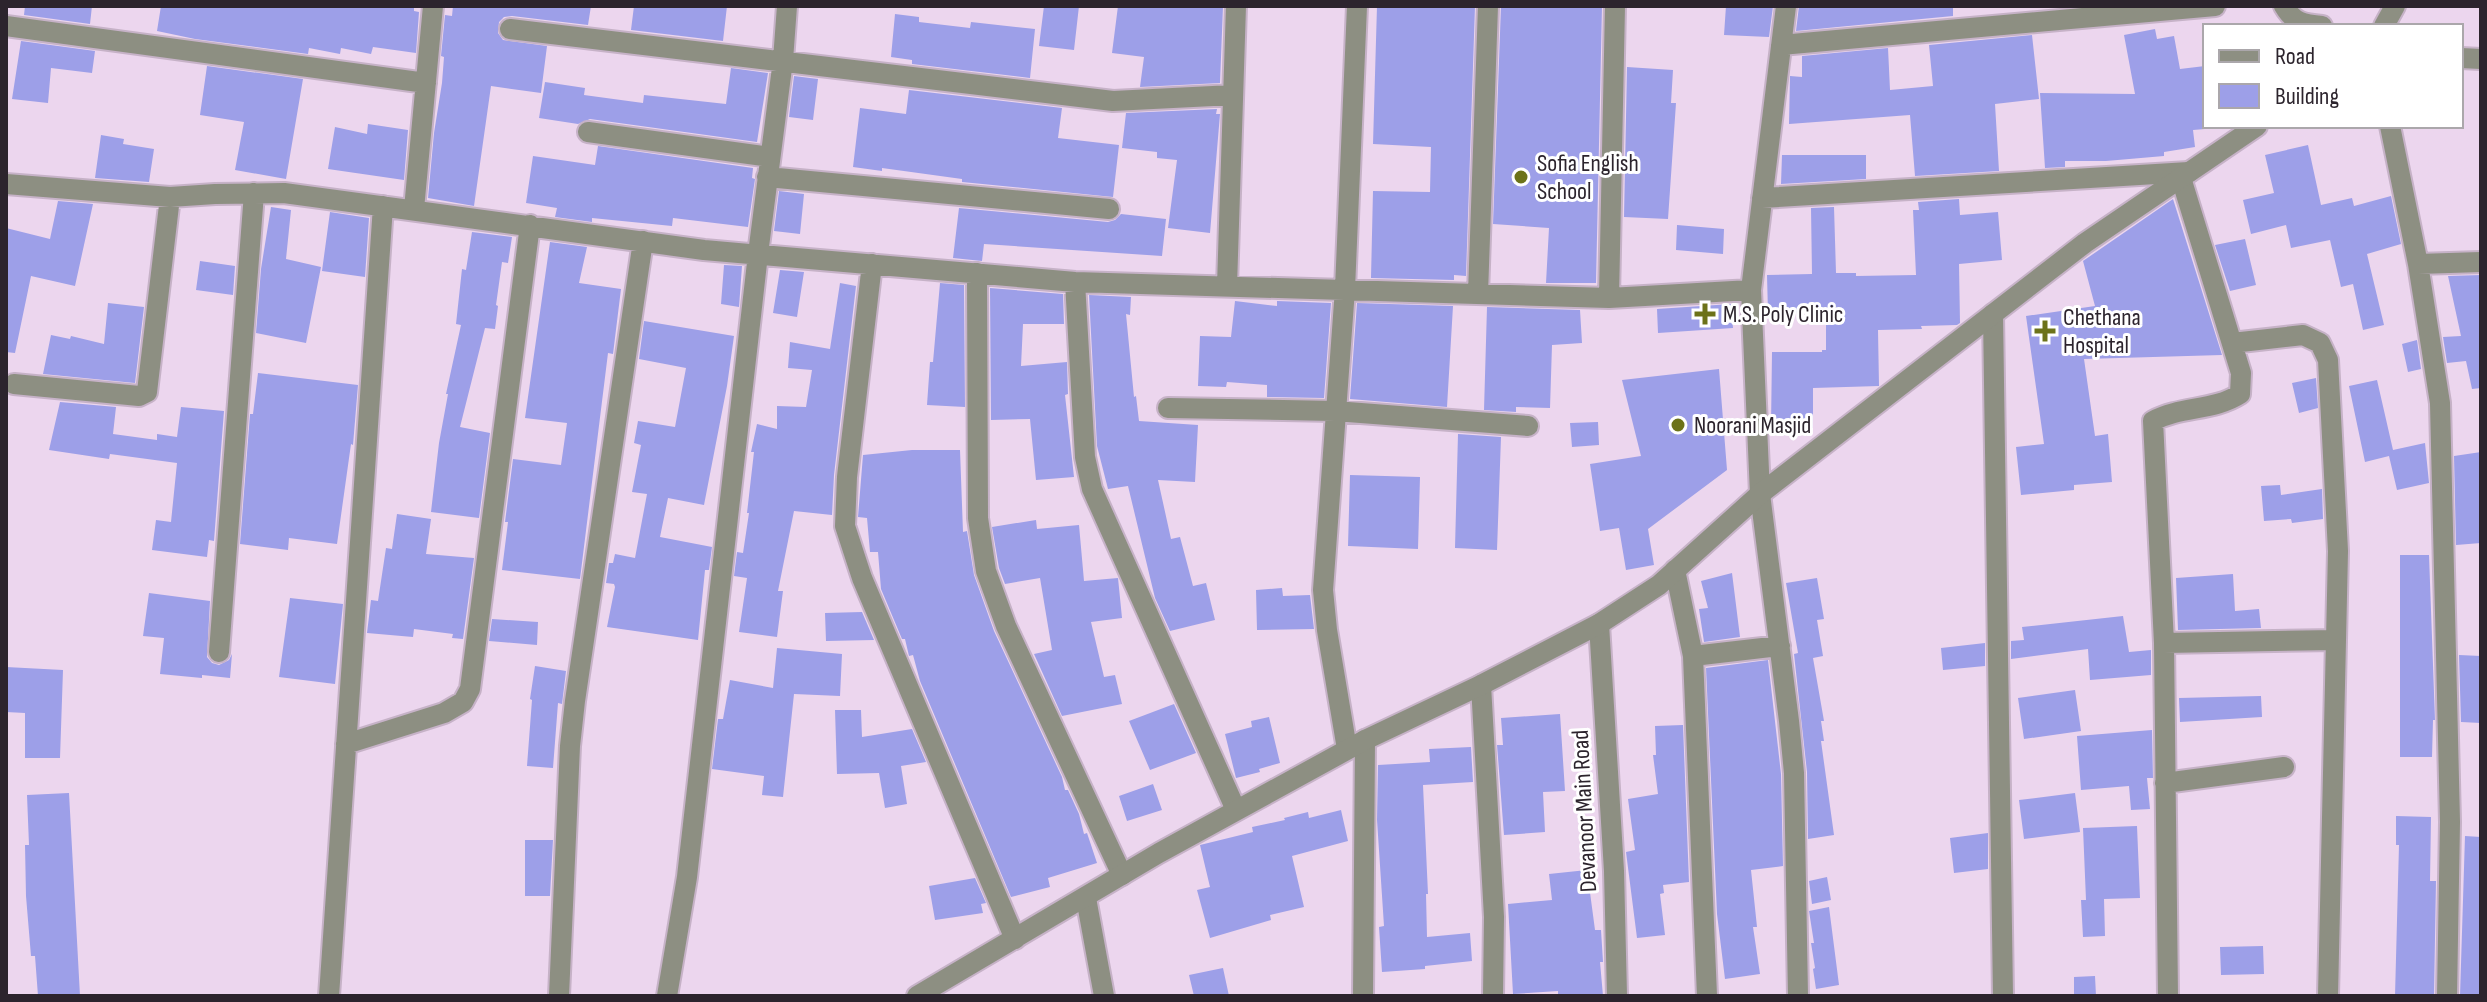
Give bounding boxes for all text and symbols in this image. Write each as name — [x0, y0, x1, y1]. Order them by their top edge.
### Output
legend — [2203, 24, 2463, 128]
text: Road — [2275, 42, 2315, 71]
text: Building — [2275, 82, 2339, 111]
place label: Sofia English School — [1537, 149, 1639, 206]
marker: Sofia English School — [1512, 168, 1530, 186]
place label: M.S. Poly Clinic — [1723, 300, 1843, 329]
marker: M.S. Poly Clinic — [1694, 303, 1716, 325]
place label: Chethana Hospital — [2063, 303, 2141, 360]
marker: Chethana Hospital — [2034, 320, 2056, 342]
place label: Noorani Masjid — [1694, 411, 1811, 440]
marker: Noorani Masjid — [1669, 416, 1687, 434]
street label: Devanoor Main Road — [1566, 729, 1603, 893]

